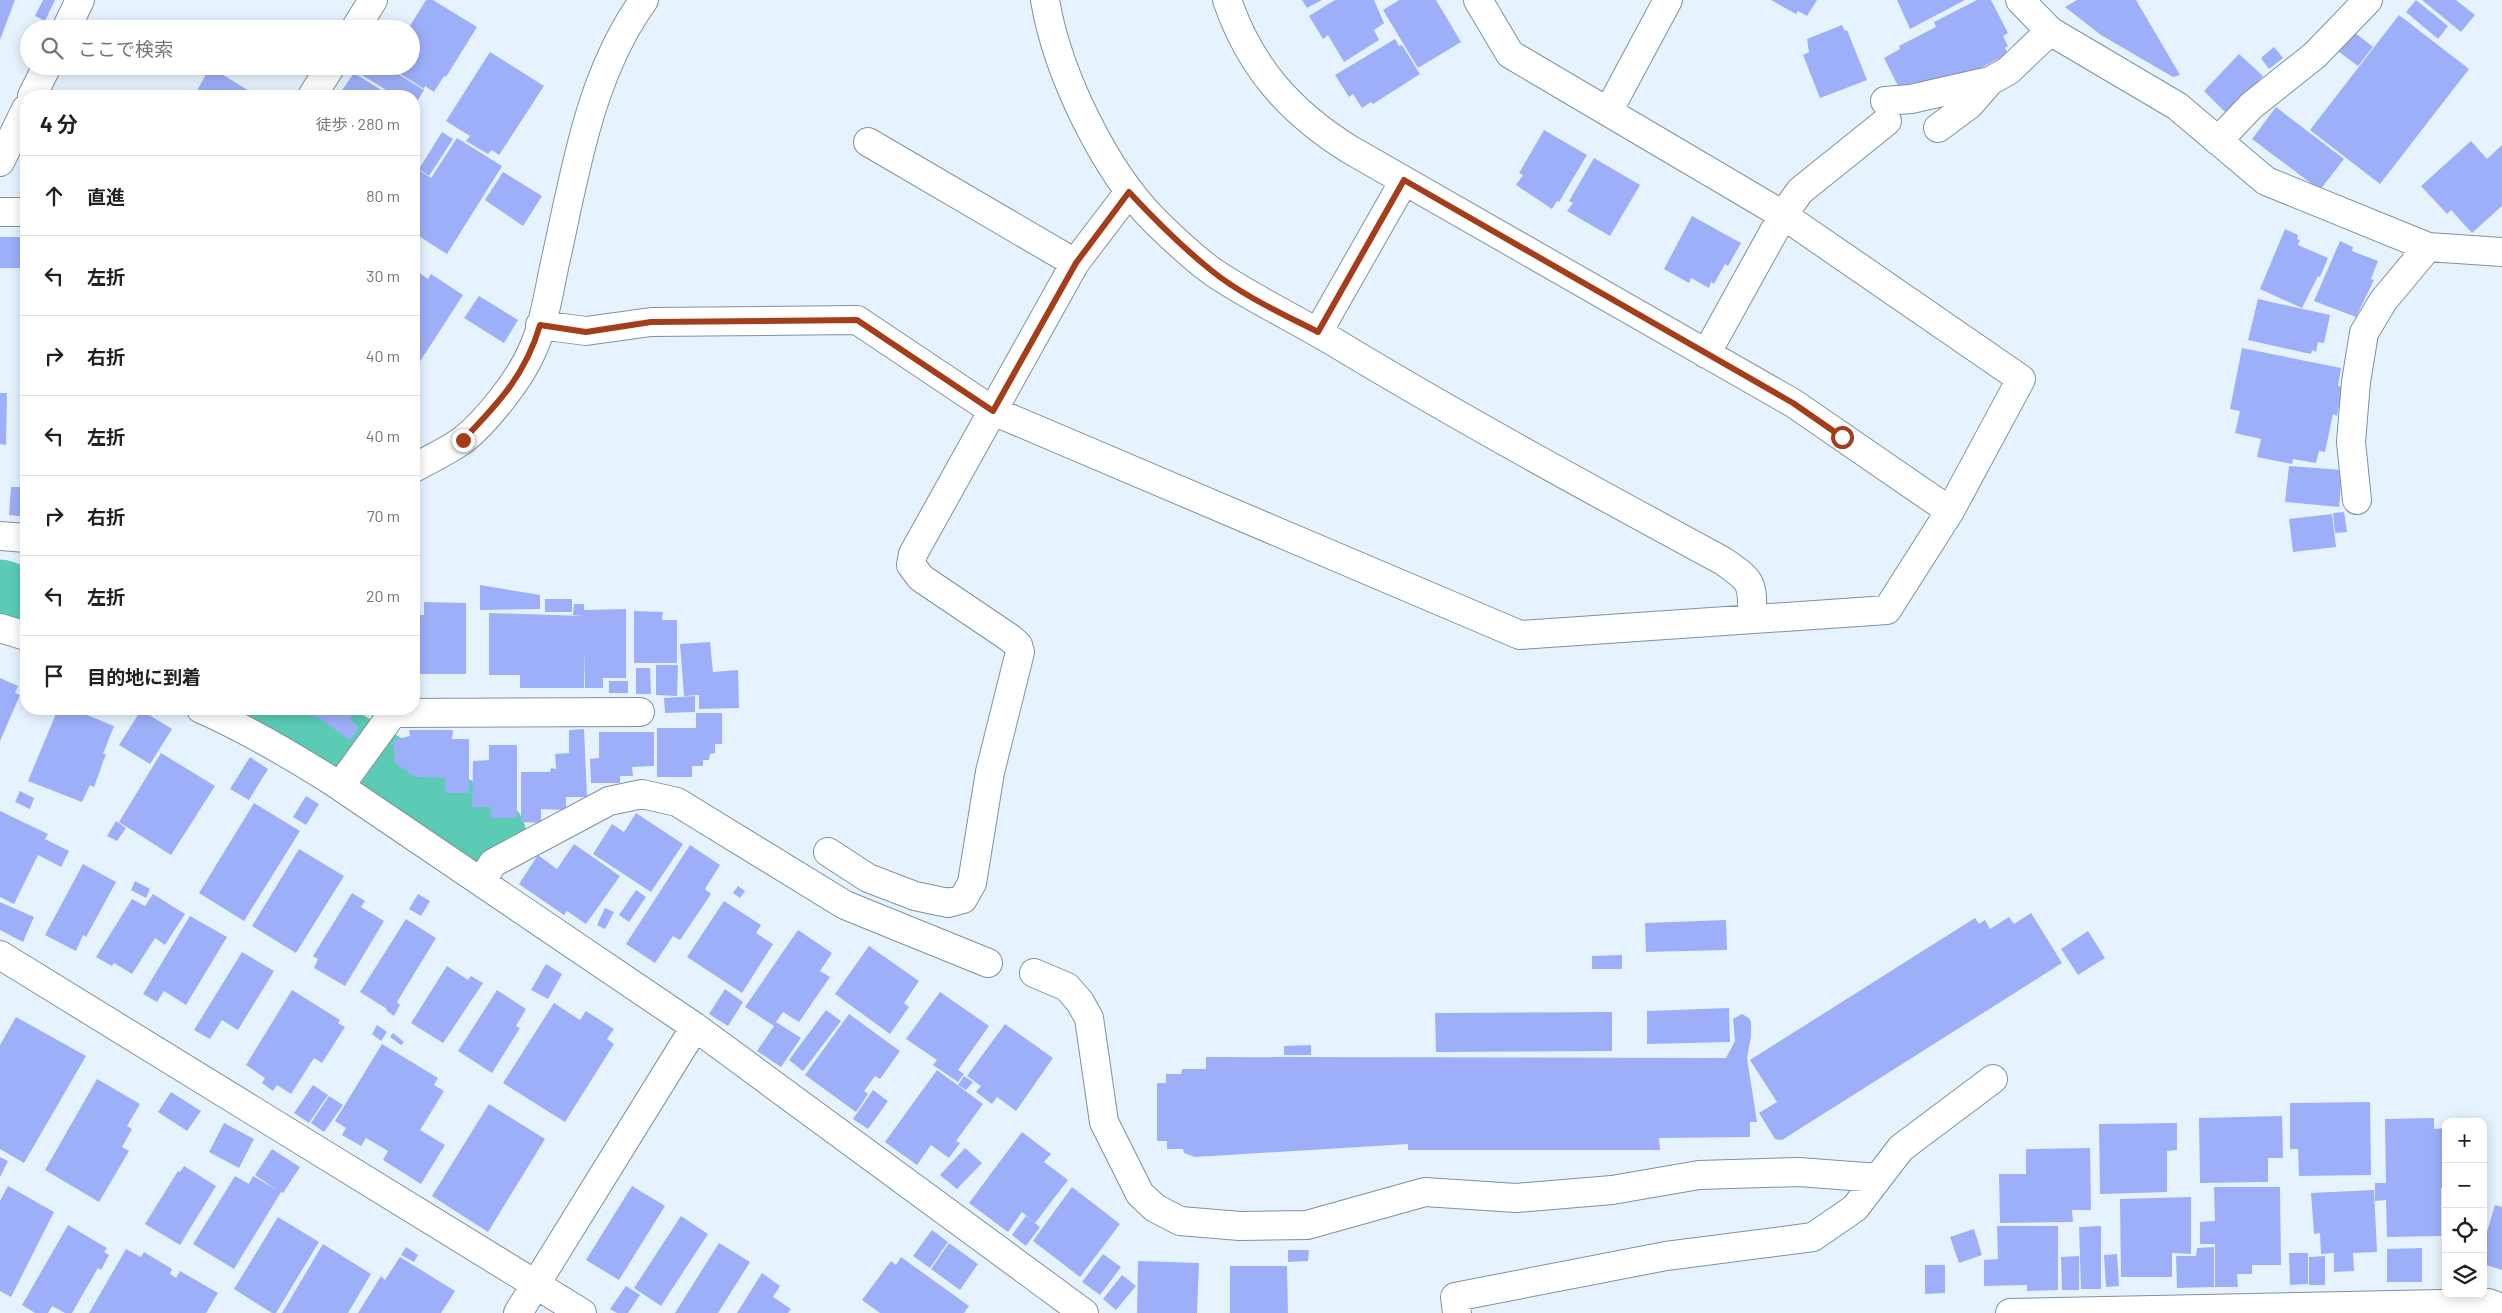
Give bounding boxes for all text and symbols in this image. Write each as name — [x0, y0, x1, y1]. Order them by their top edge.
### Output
search box — [20, 20, 420, 75]
icon: search — [38, 34, 66, 62]
text: ここで検索 — [78, 37, 173, 60]
text: 4 分 — [40, 111, 78, 136]
text: 徒歩 · 280 m — [316, 114, 400, 133]
icon: ahead — [40, 182, 68, 210]
text: 直進 — [87, 185, 125, 208]
text: 80 m — [366, 186, 400, 205]
icon: left — [40, 262, 68, 290]
text: 左折 — [87, 265, 125, 288]
text: 30 m — [366, 266, 400, 285]
icon: right — [40, 342, 68, 370]
text: 右折 — [87, 345, 125, 368]
text: 40 m — [366, 346, 400, 365]
icon: left — [40, 422, 68, 450]
text: 左折 — [87, 425, 125, 448]
text: 40 m — [366, 426, 400, 445]
route start — [1831, 426, 1854, 449]
route end — [452, 429, 475, 452]
icon: right — [40, 502, 68, 530]
text: 右折 — [87, 505, 125, 528]
text: 70 m — [367, 506, 400, 525]
icon: left — [40, 582, 68, 610]
text: 左折 — [87, 585, 125, 608]
text: 20 m — [366, 586, 400, 605]
icon: arrive — [40, 662, 68, 690]
text: 目的地に到着 — [87, 665, 201, 688]
map controls — [2442, 1118, 2487, 1298]
button: + — [2442, 1118, 2487, 1163]
button: − — [2442, 1163, 2487, 1208]
button: locate — [2442, 1208, 2487, 1253]
button: layers — [2442, 1253, 2487, 1298]

